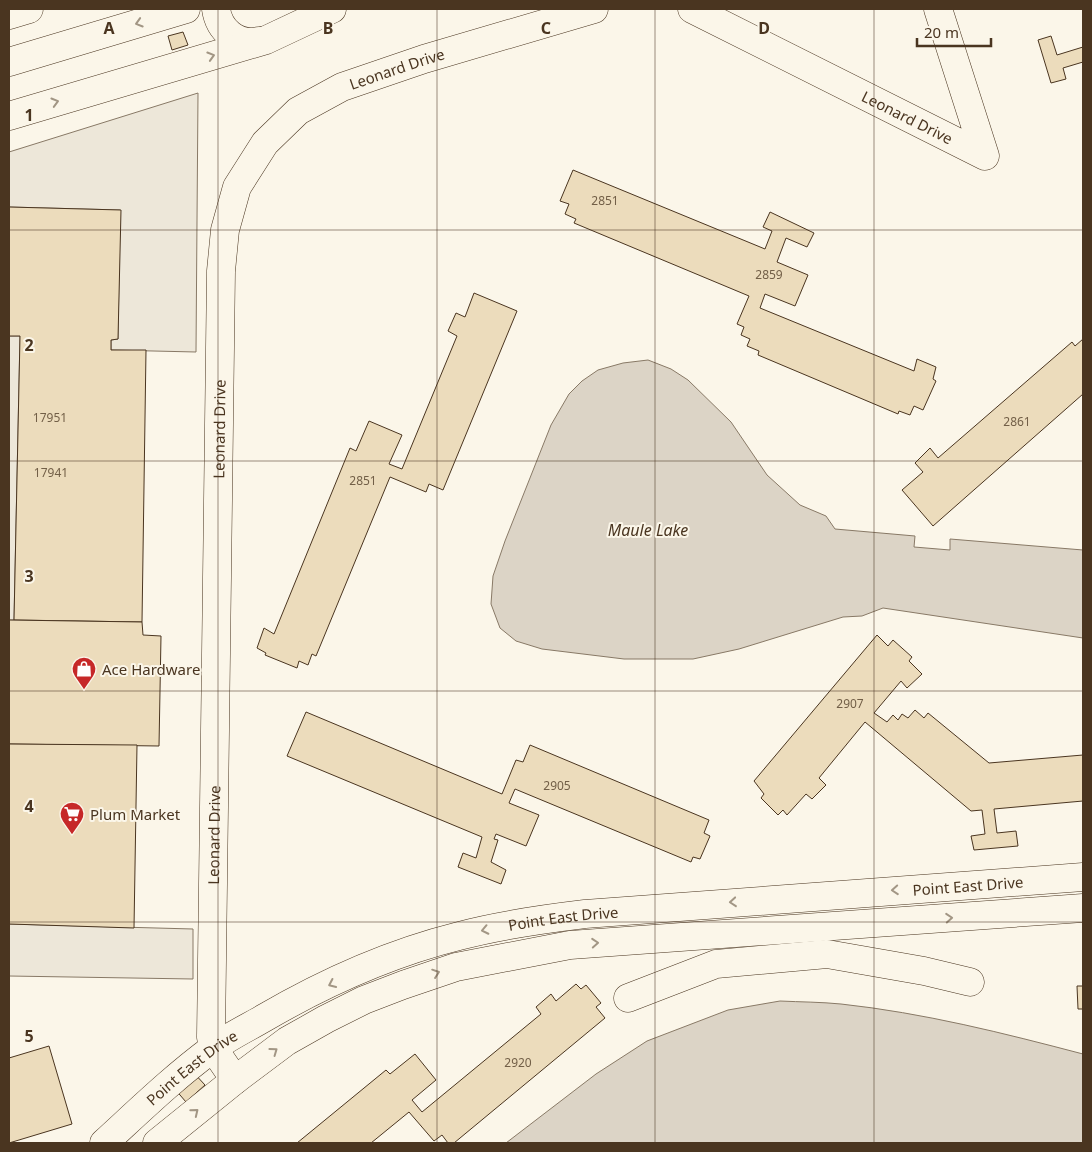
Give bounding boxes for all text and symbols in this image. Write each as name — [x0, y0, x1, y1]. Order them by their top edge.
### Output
scale bar — [917, 15, 991, 47]
text: A — [103, 17, 115, 39]
one-way arrow — [135, 17, 144, 27]
text: B — [323, 17, 333, 39]
text: C — [541, 17, 551, 39]
text: D — [758, 17, 770, 39]
text: 20 m — [924, 22, 959, 42]
street label: Leonard Drive — [347, 44, 447, 94]
one-way arrow — [207, 51, 215, 61]
street label: Leonard Drive — [859, 86, 956, 148]
one-way arrow — [51, 98, 59, 108]
text: 1 — [24, 104, 34, 126]
house number: 2851 — [591, 192, 619, 209]
house number: 2859 — [755, 266, 783, 283]
text: 2 — [24, 334, 34, 356]
street label: Leonard Drive — [208, 379, 230, 479]
house number: 17951 — [33, 409, 67, 426]
house number: 2861 — [1003, 413, 1031, 430]
house number: 17941 — [34, 464, 68, 481]
house number: 2851 — [349, 472, 377, 489]
water label: Maule Lake — [608, 519, 688, 541]
text: 3 — [24, 565, 34, 587]
shop icon: Ace Hardware — [71, 656, 97, 690]
place label: Ace Hardware — [102, 659, 200, 679]
house number: 2907 — [836, 695, 864, 712]
house number: 2905 — [543, 777, 571, 794]
street label: Leonard Drive — [203, 785, 224, 885]
text: 4 — [24, 795, 34, 817]
supermarket icon: Plum Market — [59, 801, 85, 835]
place label: Plum Market — [90, 804, 181, 824]
street label: Point East Drive — [912, 871, 1024, 900]
one-way arrow — [891, 884, 899, 895]
one-way arrow — [729, 897, 737, 908]
street label: Point East Drive — [506, 902, 619, 935]
one-way arrow — [945, 912, 953, 923]
one-way arrow — [480, 925, 489, 935]
one-way arrow — [591, 938, 599, 949]
one-way arrow — [431, 969, 439, 979]
one-way arrow — [328, 977, 337, 988]
text: 5 — [24, 1025, 34, 1047]
street label: Point East Drive — [142, 1025, 241, 1109]
one-way arrow — [268, 1048, 278, 1057]
house number: 2920 — [504, 1054, 532, 1071]
one-way arrow — [189, 1110, 198, 1118]

